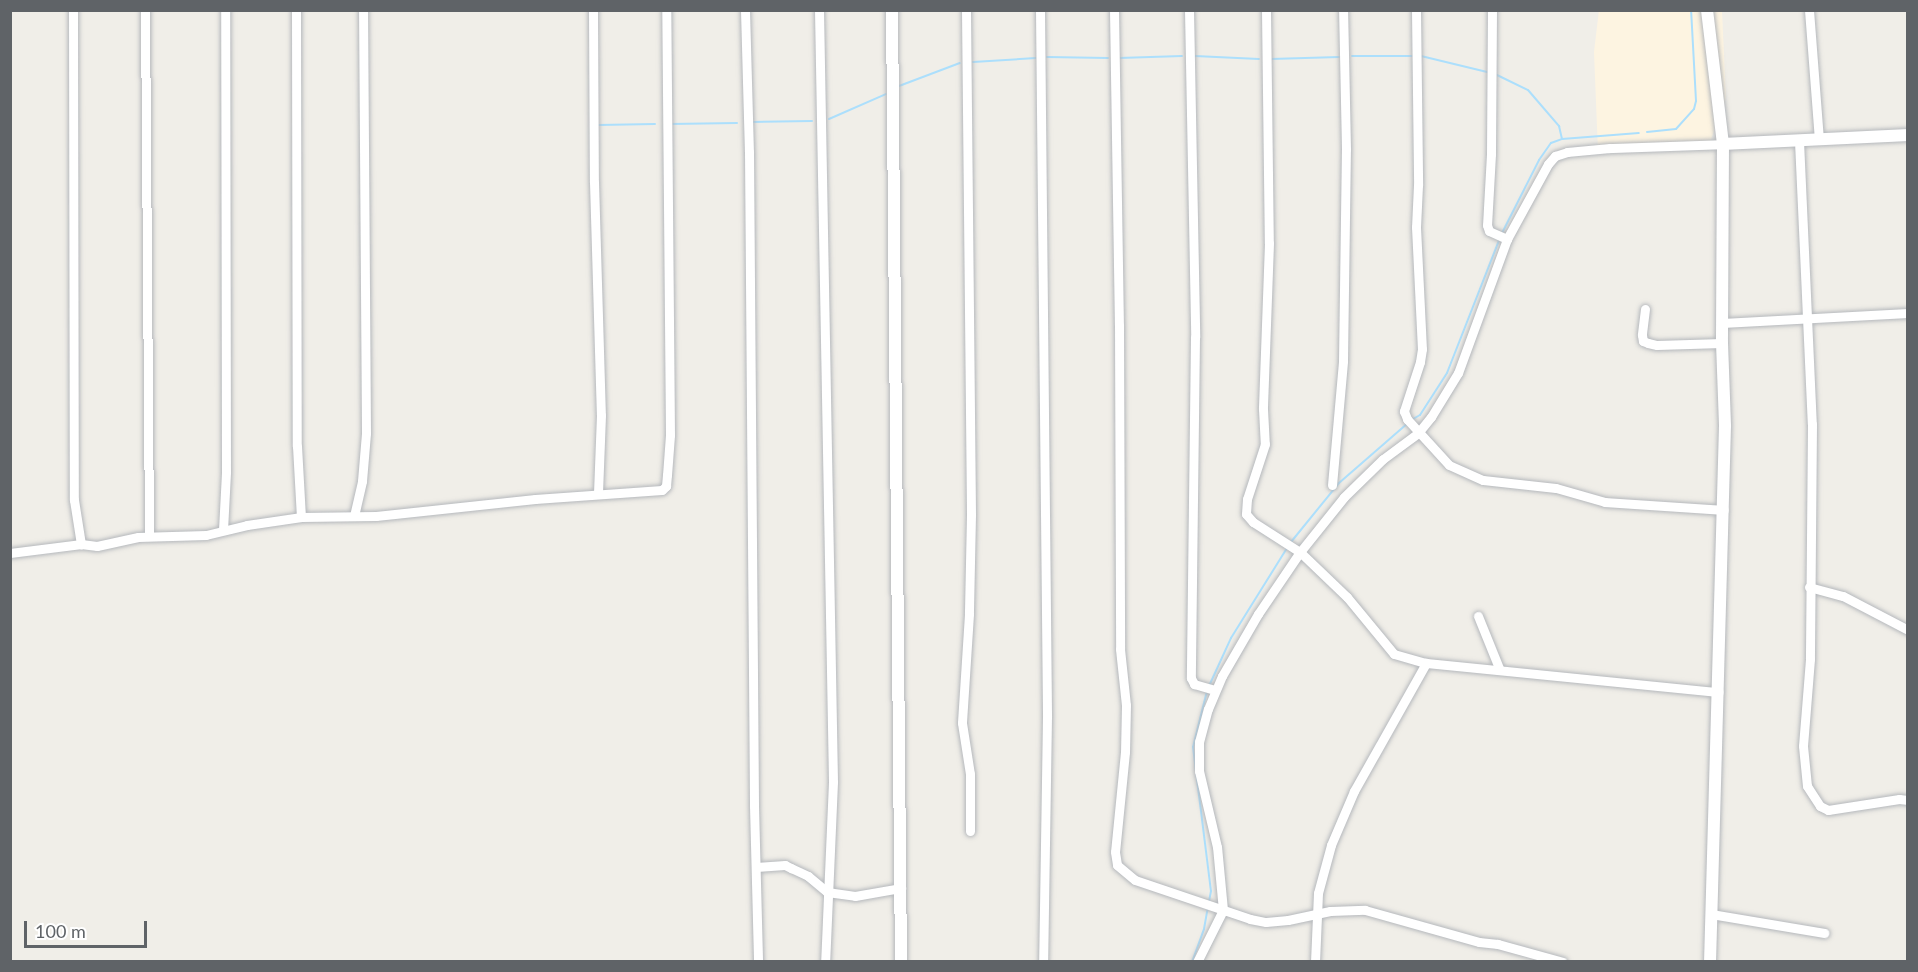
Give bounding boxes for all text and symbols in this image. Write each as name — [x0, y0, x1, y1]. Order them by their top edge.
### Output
scale bar — [27, 909, 150, 947]
text: 100 m — [35, 920, 86, 942]

